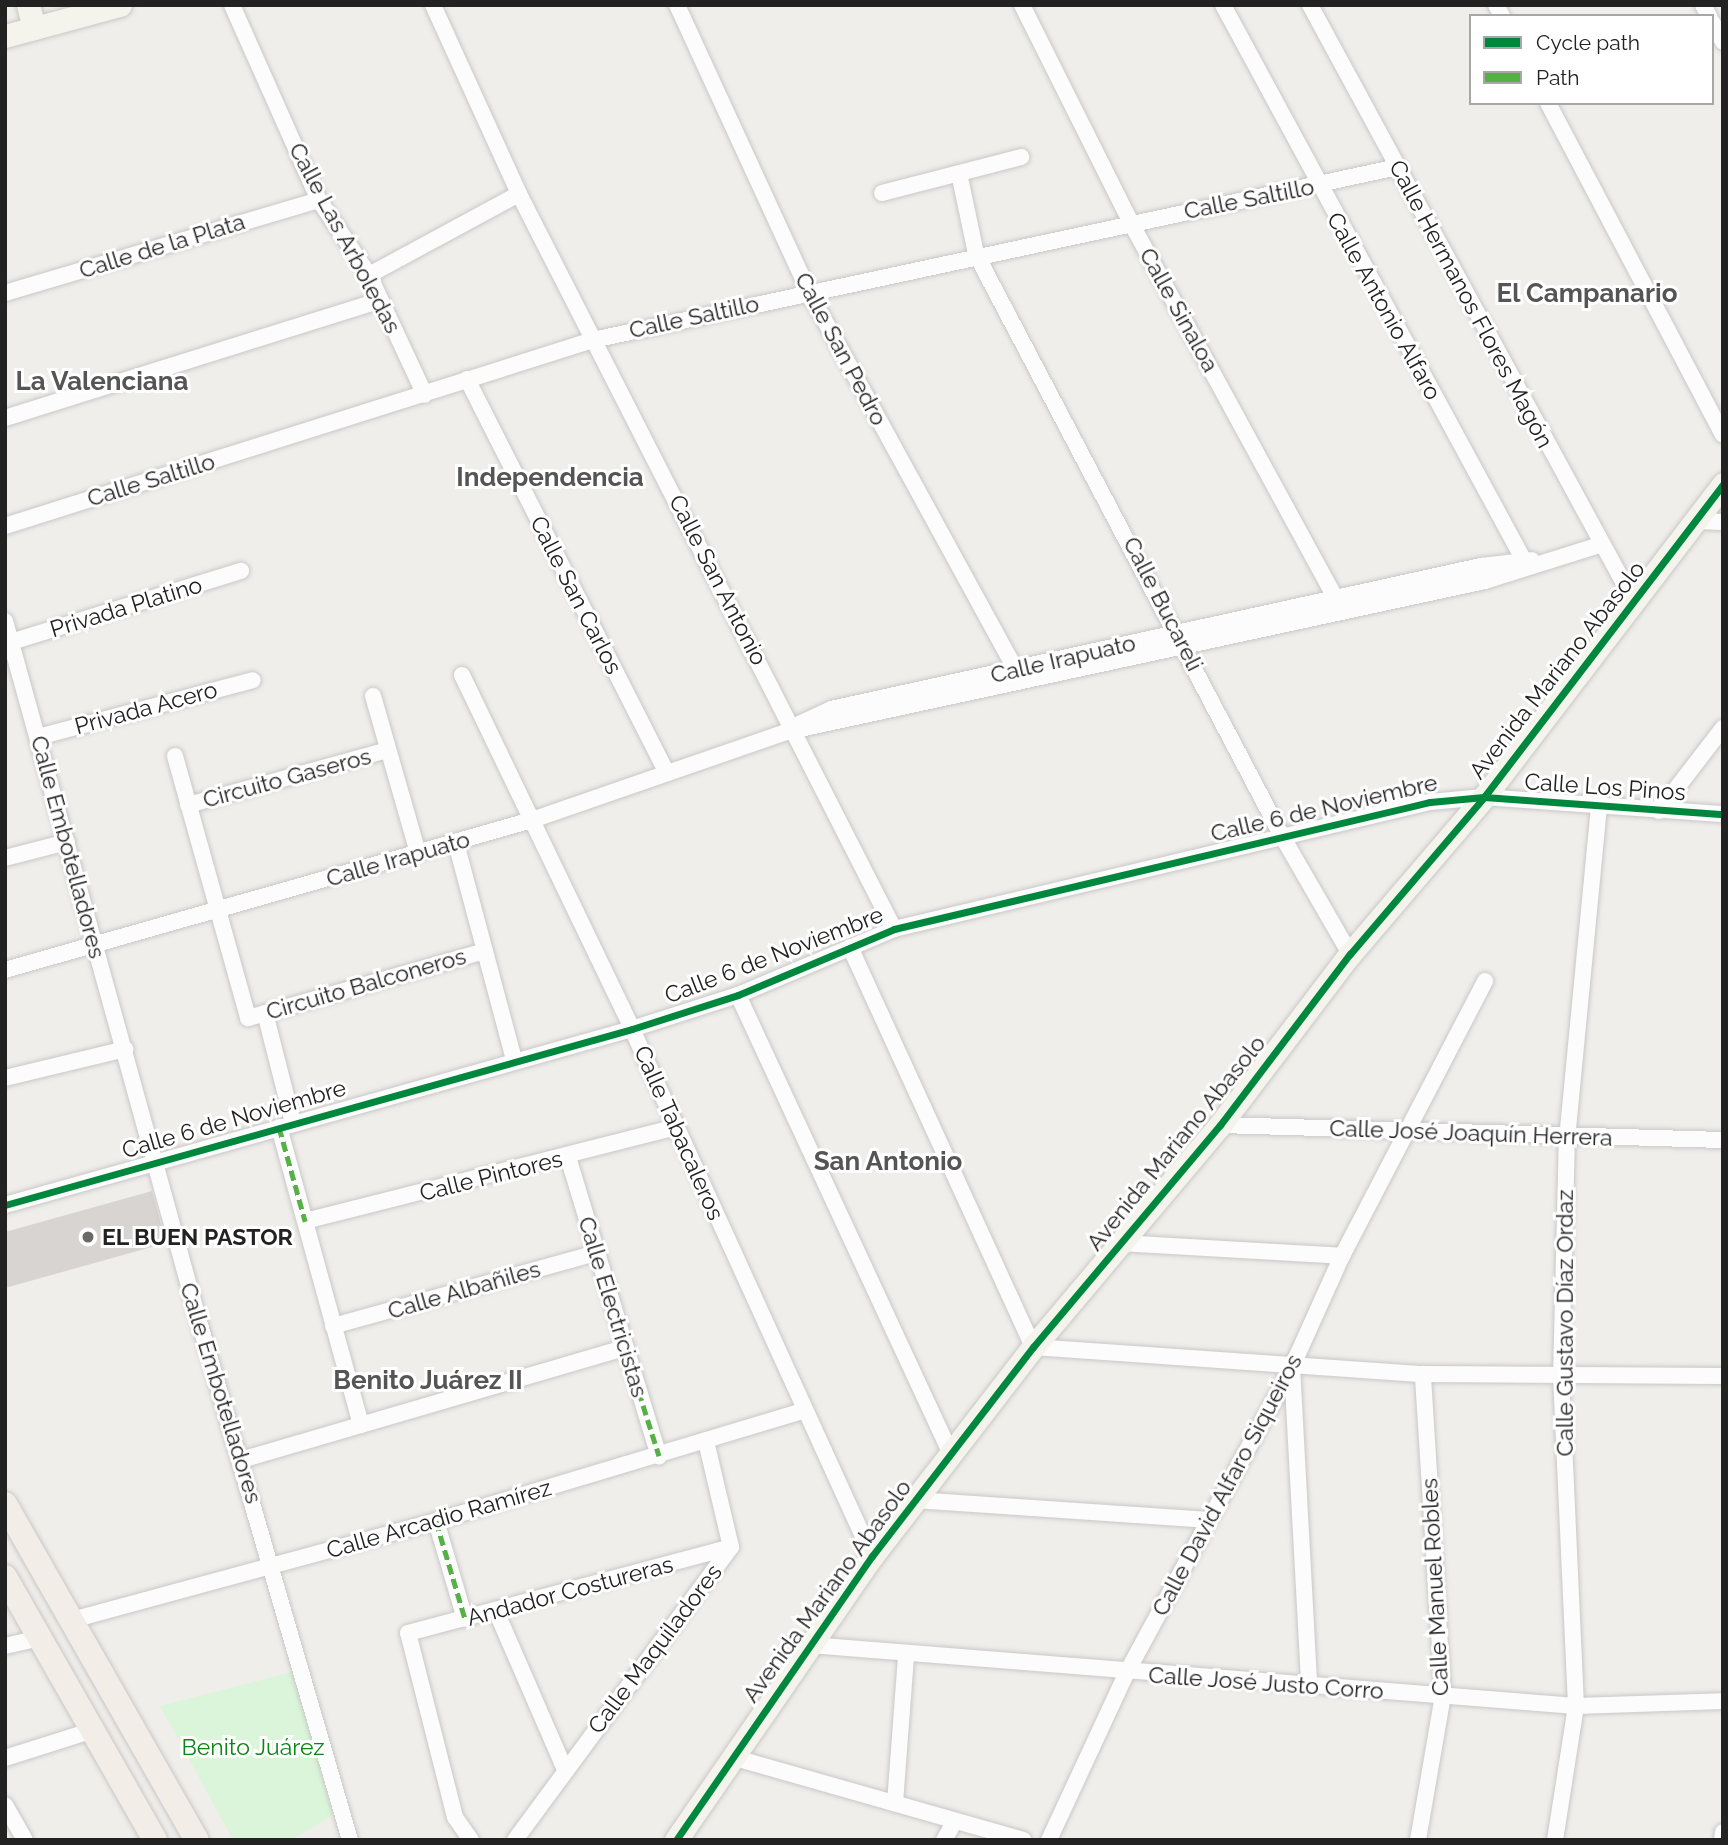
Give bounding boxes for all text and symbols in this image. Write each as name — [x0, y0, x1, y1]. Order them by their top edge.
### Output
legend — [1469, 14, 1714, 105]
text: Cycle path — [1536, 30, 1640, 55]
text: Path — [1536, 65, 1580, 90]
street label: Calle Las Arboledas — [283, 138, 407, 338]
street label: Calle Hermanos Flores Magón — [1383, 155, 1559, 453]
street label: Calle Saltillo — [1182, 173, 1316, 225]
street label: Calle Antonio Alfaro — [1321, 207, 1447, 405]
street label: Calle de la Plata — [76, 208, 248, 284]
street label: Calle Sinaloa — [1134, 243, 1224, 377]
street label: Calle San Pedro — [789, 268, 893, 430]
district label: El Campanario — [1496, 278, 1678, 310]
street label: Calle Saltillo — [627, 290, 761, 344]
district label: La Valenciana — [15, 366, 189, 398]
street label: Calle Saltillo — [84, 448, 218, 512]
district label: Independencia — [456, 462, 644, 494]
street label: Calle San Antonio — [663, 490, 773, 670]
street label: Calle San Carlos — [524, 511, 628, 679]
street label: Calle Bucareli — [1117, 532, 1209, 676]
street label: Avenida Mariano Abasolo — [1463, 555, 1651, 785]
street label: Privada Platino — [47, 571, 205, 643]
street label: Calle Irapuato — [988, 629, 1138, 689]
street label: Privada Acero — [71, 676, 221, 740]
street label: Calle Embotelladores — [25, 733, 111, 961]
street label: Circuito Gaseros — [200, 742, 374, 814]
street label: Calle 6 de Noviembre — [1208, 768, 1440, 848]
street label: Calle Los Pinos — [1523, 768, 1687, 806]
street label: Calle Irapuato — [323, 825, 473, 893]
street label: Calle 6 de Noviembre — [661, 901, 887, 1009]
street label: Circuito Balconeros — [263, 942, 469, 1026]
street label: Avenida Mariano Abasolo — [1080, 1030, 1272, 1256]
street label: Calle Tabacaleros — [628, 1041, 730, 1225]
street label: Calle 6 de Noviembre — [119, 1074, 349, 1164]
street label: Calle José Joaquín Herrera — [1328, 1114, 1614, 1152]
street label: Calle Pintores — [417, 1145, 565, 1207]
district label: San Antonio — [813, 1146, 963, 1178]
street label: Calle Gustavo Díaz Ordaz — [1551, 1190, 1579, 1456]
street label: Calle Electricistas — [572, 1213, 654, 1401]
place label: EL BUEN PASTOR — [102, 1223, 294, 1251]
marker: EL BUEN PASTOR — [80, 1229, 96, 1245]
street label: Calle Albañiles — [384, 1255, 544, 1325]
street label: Calle Embotelladores — [174, 1279, 268, 1507]
street label: Calle David Alfaro Siqueiros — [1146, 1349, 1308, 1621]
district label: Benito Juárez II — [333, 1365, 523, 1397]
street label: Calle Arcadio Ramírez — [323, 1474, 555, 1564]
street label: Avenida Mariano Abasolo — [737, 1474, 917, 1708]
street label: Calle Manuel Robles — [1415, 1477, 1455, 1697]
street label: Andador Costureras — [464, 1550, 676, 1632]
street label: Calle Maquiladores — [582, 1559, 728, 1739]
street label: Calle José Justo Corro — [1147, 1661, 1385, 1705]
park label: Benito Juárez — [181, 1733, 325, 1761]

